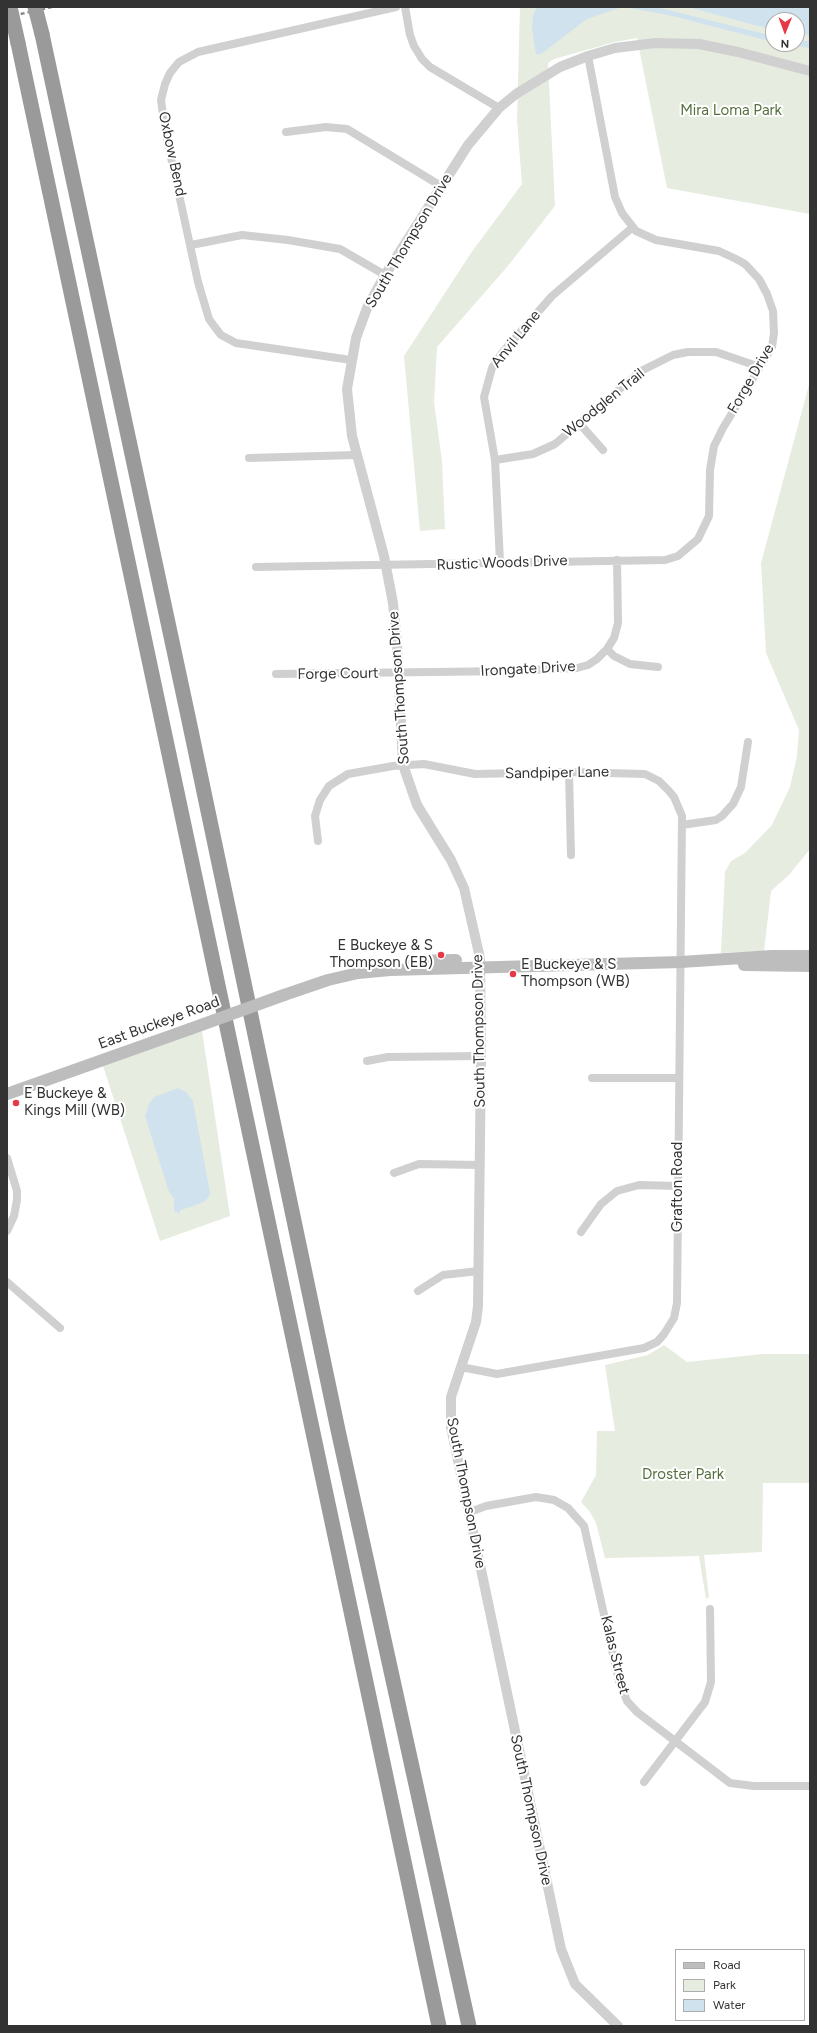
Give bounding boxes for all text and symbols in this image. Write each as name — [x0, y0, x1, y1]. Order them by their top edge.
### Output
north arrow — [765, 12, 805, 52]
text: N — [780, 37, 789, 50]
park label: Mira Loma Park — [680, 102, 782, 120]
street label: Oxbow Bend — [154, 110, 190, 198]
street label: South Thompson Drive — [362, 171, 456, 311]
street label: Anvil Lane — [487, 307, 545, 371]
street label: Forge Drive — [724, 341, 778, 417]
street label: Woodglen Trail — [560, 365, 648, 441]
street label: Rustic Woods Drive — [436, 552, 568, 574]
street label: South Thompson Drive — [385, 611, 413, 765]
street label: Irongate Drive — [480, 658, 576, 680]
street label: Forge Court — [297, 664, 379, 684]
street label: Sandpiper Lane — [505, 763, 609, 783]
place label: E Buckeye & S Thompson (EB) — [330, 937, 433, 972]
marker: E Buckeye & S Thompson (EB) — [436, 950, 446, 960]
street label: South Thompson Drive — [469, 954, 489, 1108]
place label: E Buckeye & S Thompson (WB) — [521, 956, 630, 991]
marker: E Buckeye & S Thompson (WB) — [508, 969, 518, 979]
street label: East Buckeye Road — [96, 993, 222, 1053]
place label: E Buckeye & Kings Mill (WB) — [24, 1085, 125, 1120]
marker: E Buckeye & Kings Mill (WB) — [11, 1098, 21, 1108]
street label: Grafton Road — [669, 1142, 687, 1232]
street label: South Thompson Drive — [443, 1416, 489, 1570]
park label: Droster Park — [642, 1466, 724, 1484]
street label: Kalas Street — [597, 1614, 633, 1696]
street label: South Thompson Drive — [506, 1733, 556, 1887]
legend — [675, 1949, 805, 2021]
text: Road — [713, 1958, 741, 1972]
text: Park — [713, 1978, 736, 1992]
text: Water — [713, 1998, 745, 2012]

